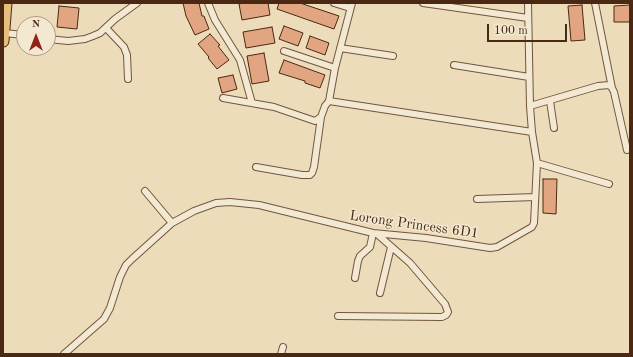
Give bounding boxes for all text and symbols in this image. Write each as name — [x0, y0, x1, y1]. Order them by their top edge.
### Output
north arrow — [16, 16, 56, 56]
scale bar — [489, 16, 569, 42]
text: N — [32, 19, 40, 30]
text: 100 m — [494, 25, 528, 37]
street label: Lorong Princess 6D1 — [348, 208, 480, 242]

